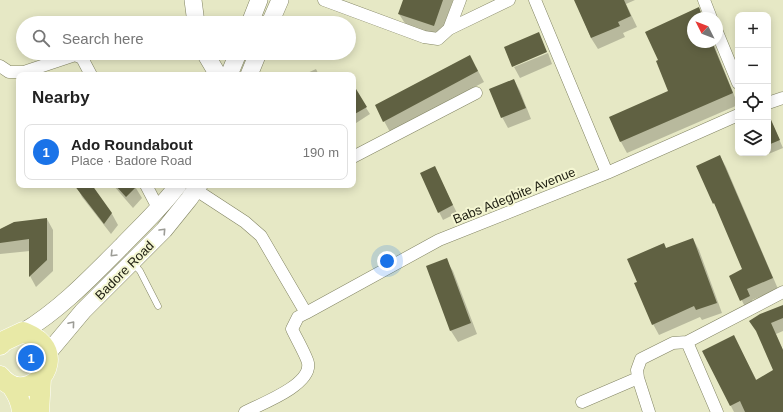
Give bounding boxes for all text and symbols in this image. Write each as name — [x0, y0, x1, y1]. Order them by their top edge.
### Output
north arrow — [687, 12, 723, 48]
map controls — [735, 12, 771, 156]
button: + — [735, 12, 771, 48]
search box — [16, 16, 356, 60]
icon: search — [30, 27, 52, 49]
text: Search here — [62, 30, 144, 47]
button: − — [735, 48, 771, 84]
button: locate — [735, 84, 771, 120]
text: Nearby — [32, 88, 90, 107]
button: layers — [735, 120, 771, 156]
text: Ado Roundabout — [71, 136, 193, 153]
text: 1 — [42, 145, 50, 160]
text: 190 m — [303, 145, 339, 160]
text: Place · Badore Road — [71, 153, 192, 168]
street label: Babs Adegbite Avenue — [451, 164, 578, 227]
one-way arrow — [158, 228, 165, 236]
street label: Badore Road — [92, 238, 157, 303]
one-way arrow — [110, 249, 118, 257]
your location — [377, 251, 397, 271]
one-way arrow — [67, 321, 74, 328]
pin: 1 — [18, 343, 44, 373]

